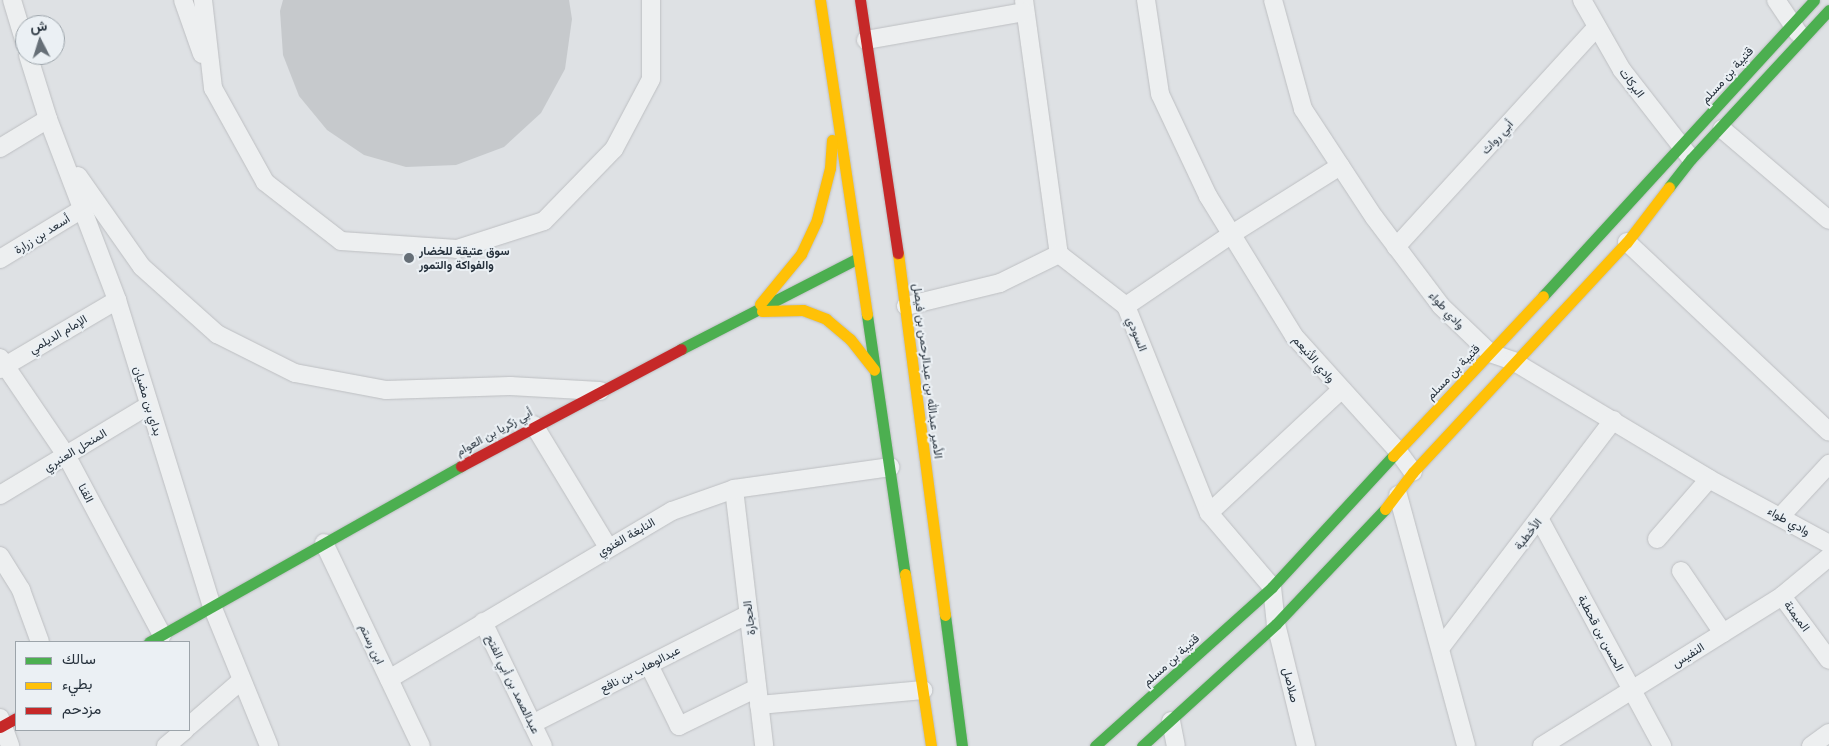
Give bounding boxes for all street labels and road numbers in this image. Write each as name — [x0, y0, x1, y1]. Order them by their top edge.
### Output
street label: قتيبة بن مسلم — [1698, 44, 1756, 106]
street label: البركات — [1616, 66, 1648, 100]
street label: أبي رواث — [1478, 117, 1516, 157]
street label: أسعد بن زرارة — [12, 211, 72, 257]
street label: الأمير عبدالله بن عبدالرحمن بن فيصل — [910, 283, 946, 459]
street label: وادي طواء — [1426, 288, 1468, 332]
street label: الإمام الديلمي — [26, 312, 90, 356]
street label: السودي — [1124, 315, 1150, 353]
street label: وادي الأنيعم — [1290, 333, 1338, 385]
street label: قتيبة بن مسلم — [1423, 341, 1483, 403]
street label: بداي بن مضيان — [131, 364, 165, 438]
street label: أبي زكريا بن العوام — [453, 405, 535, 459]
street label: المنحل العنبري — [41, 426, 109, 474]
street label: القنا — [75, 481, 97, 505]
street label: وادي طواء — [1765, 503, 1813, 539]
street label: النابغة الغنوي — [595, 515, 657, 559]
street label: الأخطبة — [1511, 515, 1545, 553]
street label: الحسن بن قحطبة — [1575, 593, 1627, 673]
street label: الميمنة — [1781, 598, 1813, 634]
street label: الحجارة — [740, 600, 758, 636]
street label: ابن رستم — [356, 622, 388, 666]
street label: قتيبة بن مسلم — [1140, 631, 1202, 689]
street label: عبدالصمد بن أبي الفتح — [483, 632, 543, 736]
street label: النفيس — [1669, 640, 1707, 670]
street label: عبدالوهاب بن نافع — [597, 643, 683, 695]
street label: صلاصل — [1280, 666, 1302, 704]

